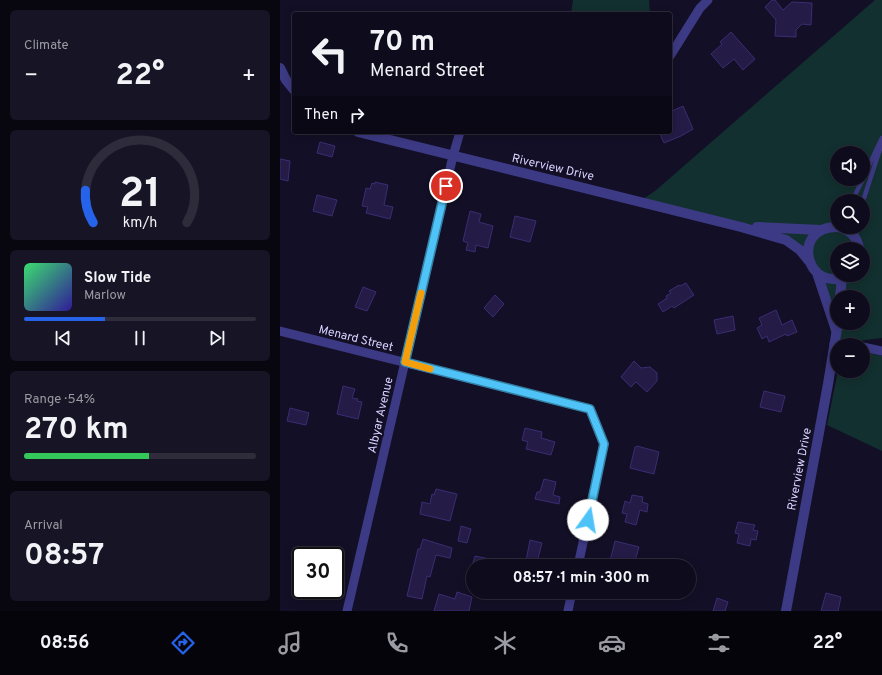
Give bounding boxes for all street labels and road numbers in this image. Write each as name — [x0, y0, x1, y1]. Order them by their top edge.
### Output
street label: Riverview Drive — [510, 151, 595, 185]
street label: Menard Street — [317, 322, 395, 356]
street label: Albyar Avenue — [364, 376, 398, 455]
street label: Riverview Drive — [784, 427, 816, 512]

